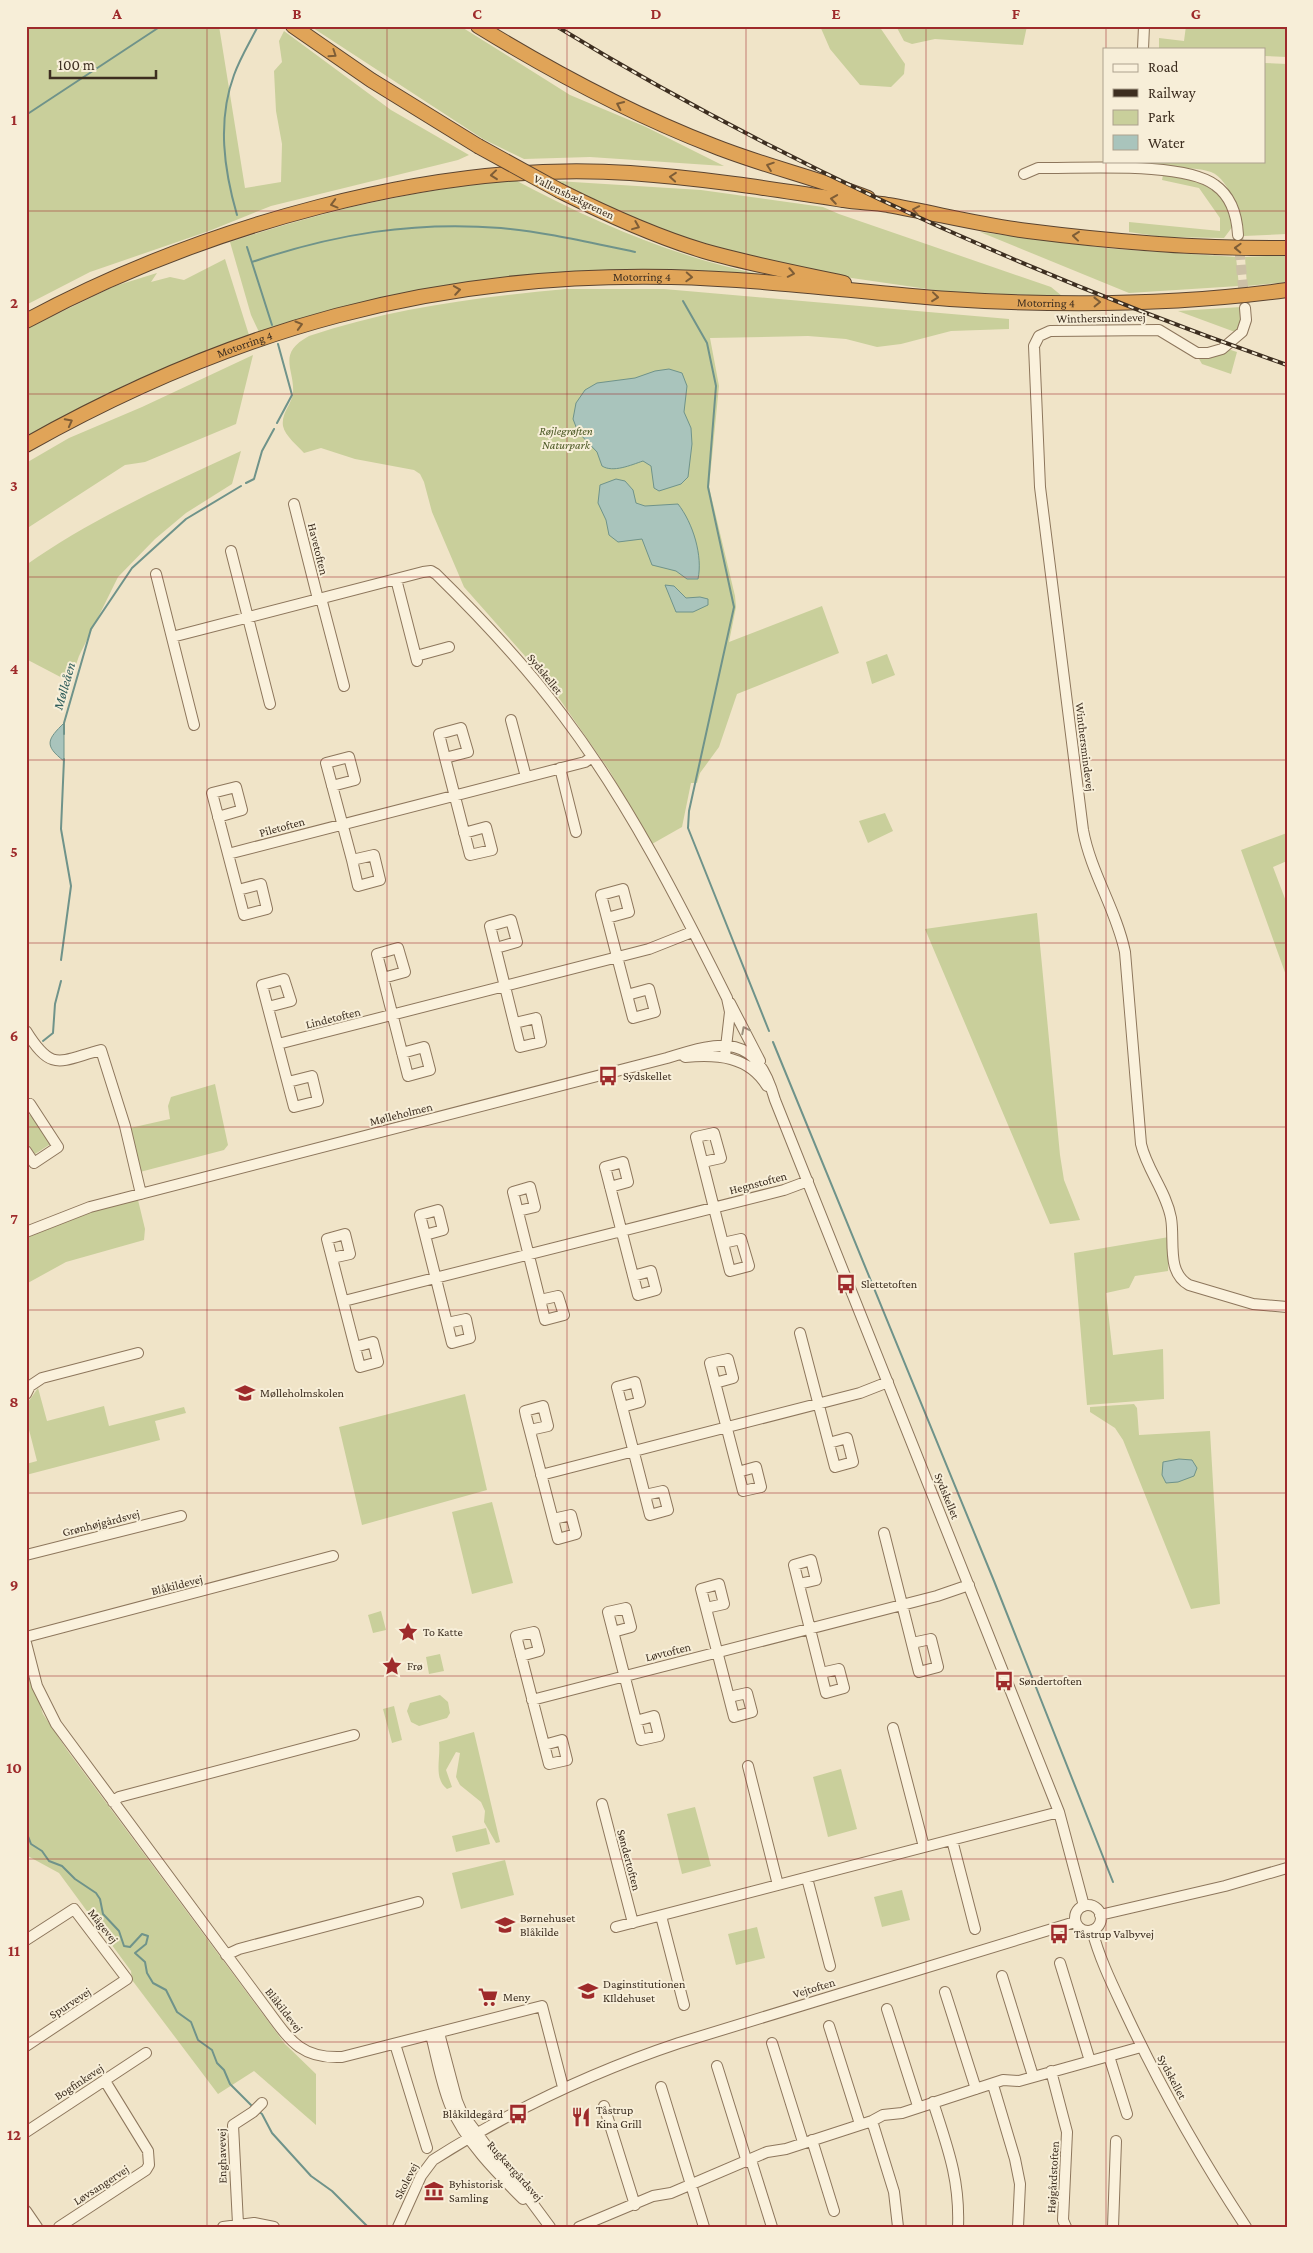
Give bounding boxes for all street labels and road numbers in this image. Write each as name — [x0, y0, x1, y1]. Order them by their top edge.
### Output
street label: Vallensbækgrenen — [531, 171, 617, 223]
street label: Motorring 4 — [613, 270, 671, 284]
street label: Motorring 4 — [1017, 295, 1075, 310]
street label: Winthersmindevej — [1056, 310, 1146, 326]
street label: Motorring 4 — [215, 328, 274, 361]
street label: Havetoften — [305, 522, 331, 577]
street label: Sydskellet — [524, 651, 566, 698]
street label: Winthersmindevej — [1073, 702, 1097, 792]
street label: Piletoften — [258, 814, 307, 840]
street label: Lindetoften — [304, 1004, 362, 1032]
street label: Mølleholmen — [368, 1099, 434, 1129]
street label: Hegnstoften — [728, 1168, 789, 1197]
street label: Sydskellet — [931, 1471, 963, 1522]
street label: Grønhøjgårdsvej — [61, 1507, 141, 1539]
street label: Blåkildevej — [150, 1572, 204, 1598]
street label: Løvtoften — [644, 1639, 693, 1664]
street label: Søndertoften — [614, 1828, 644, 1893]
street label: Mågevej — [85, 1906, 121, 1946]
street label: Vejtoften — [791, 1975, 837, 2001]
street label: Spurvevej — [47, 1984, 94, 2022]
street label: Blåkildevej — [262, 1985, 306, 2035]
street label: Sydskellet — [1154, 2052, 1190, 2103]
street label: Bogfinkevej — [52, 2061, 106, 2103]
street label: Enghavevej — [215, 2128, 229, 2184]
street label: Rugkærgårdsvej — [484, 2138, 546, 2204]
street label: Højgårdstoften — [1044, 2140, 1062, 2213]
street label: Skolevej — [391, 2160, 421, 2202]
street label: Løvsangervej — [71, 2162, 131, 2208]

